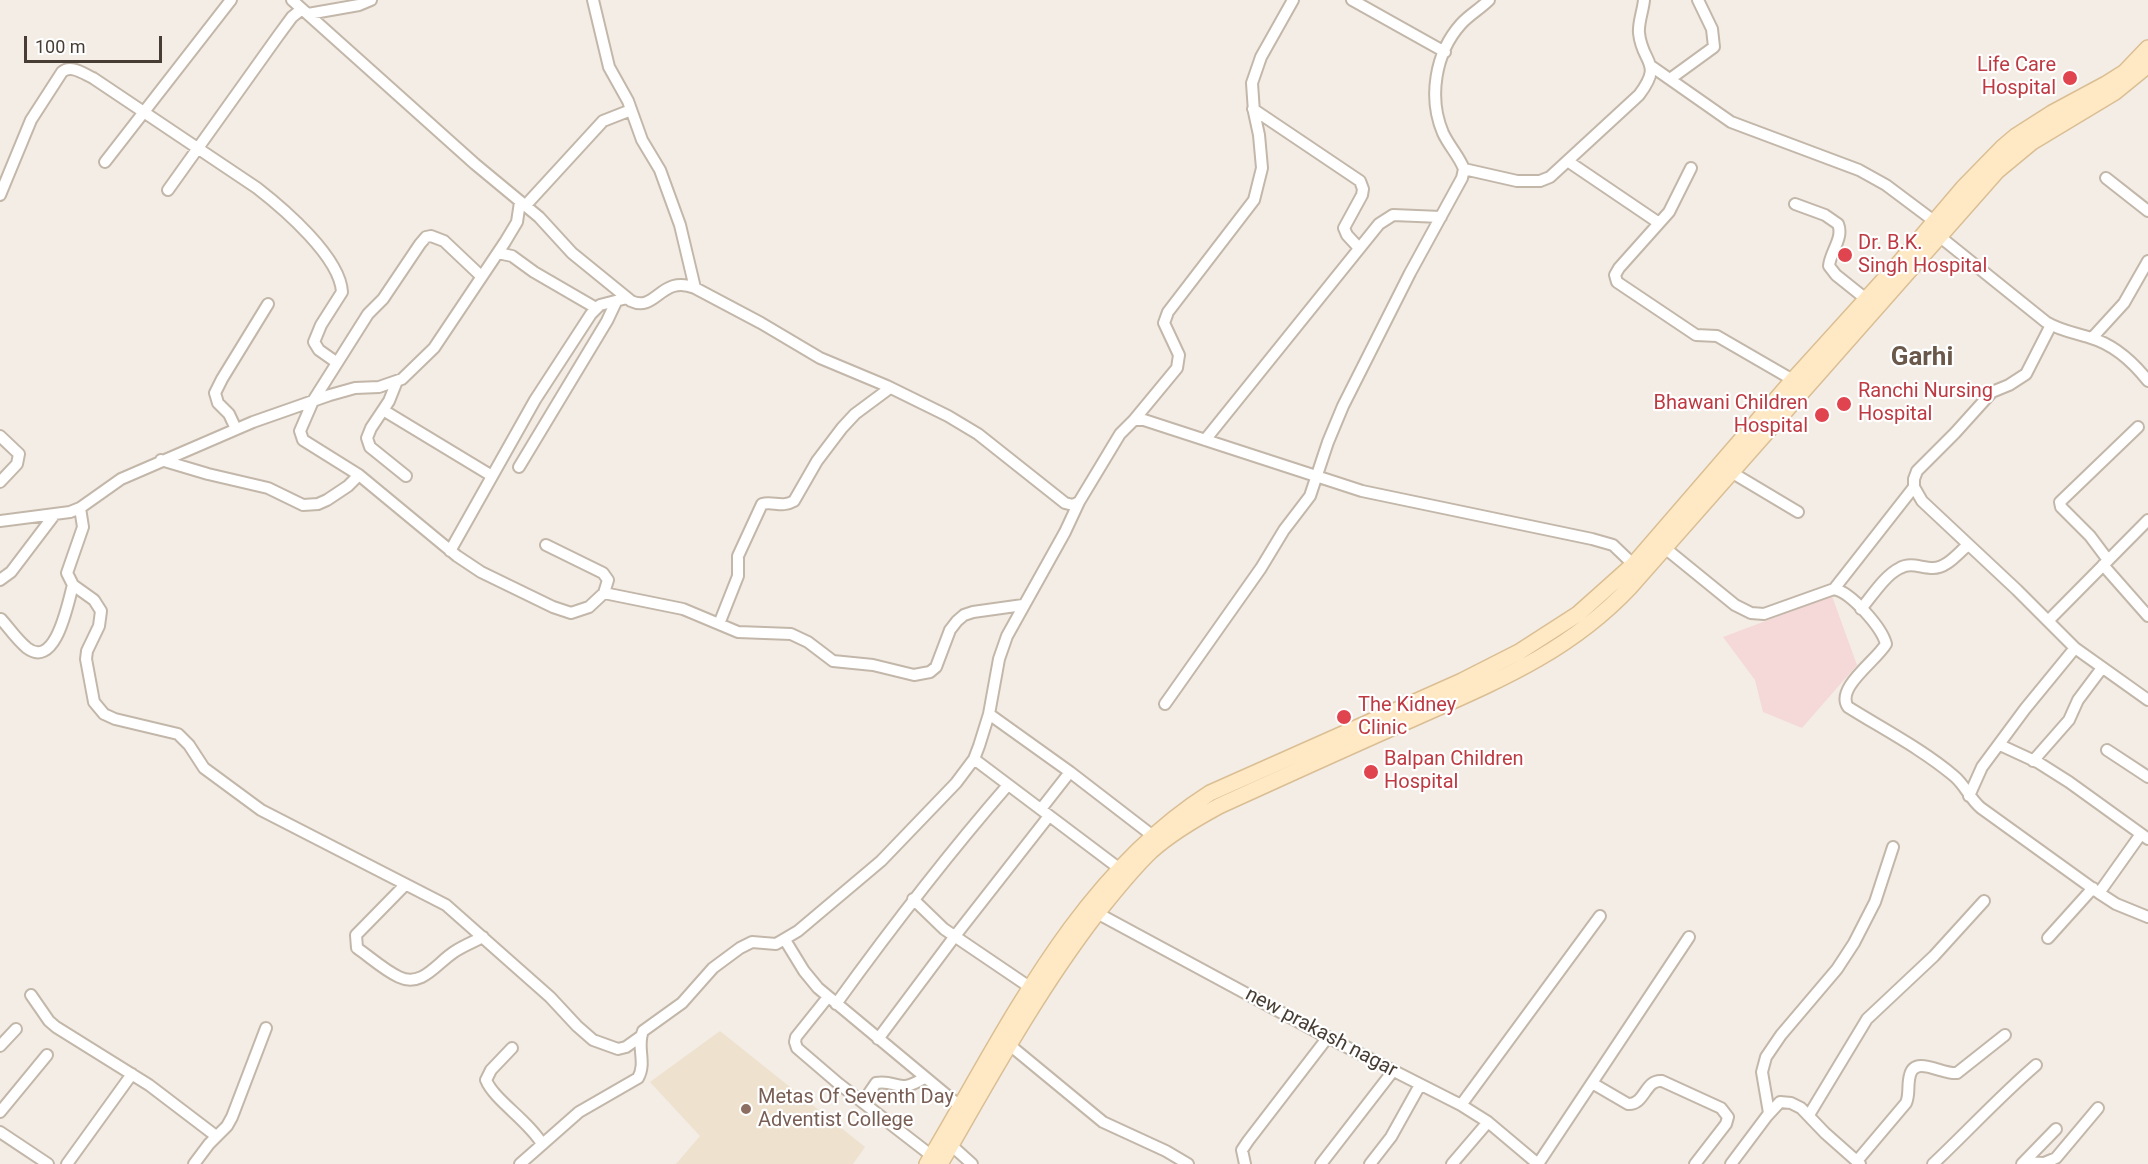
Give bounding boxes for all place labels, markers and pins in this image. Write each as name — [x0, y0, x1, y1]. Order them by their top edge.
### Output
place label: Life Care Hospital — [1977, 54, 2056, 101]
marker: Life Care Hospital — [2061, 69, 2079, 87]
place label: Dr. B.K. Singh Hospital — [1858, 232, 1987, 279]
marker: Dr. B.K. Singh Hospital — [1836, 246, 1854, 264]
place label: Ranchi Nursing Hospital — [1858, 380, 1993, 427]
place label: Bhawani Children Hospital — [1654, 392, 1808, 439]
marker: Ranchi Nursing Hospital — [1835, 395, 1853, 413]
marker: Bhawani Children Hospital — [1813, 406, 1831, 424]
place label: The Kidney Clinic — [1358, 694, 1456, 741]
marker: The Kidney Clinic — [1335, 708, 1353, 726]
place label: Balpan Children Hospital — [1384, 748, 1524, 795]
marker: Balpan Children Hospital — [1362, 763, 1380, 781]
place label: Metas Of Seventh Day Adventist College — [758, 1086, 954, 1133]
marker: Metas Of Seventh Day Adventist College — [739, 1102, 753, 1116]

